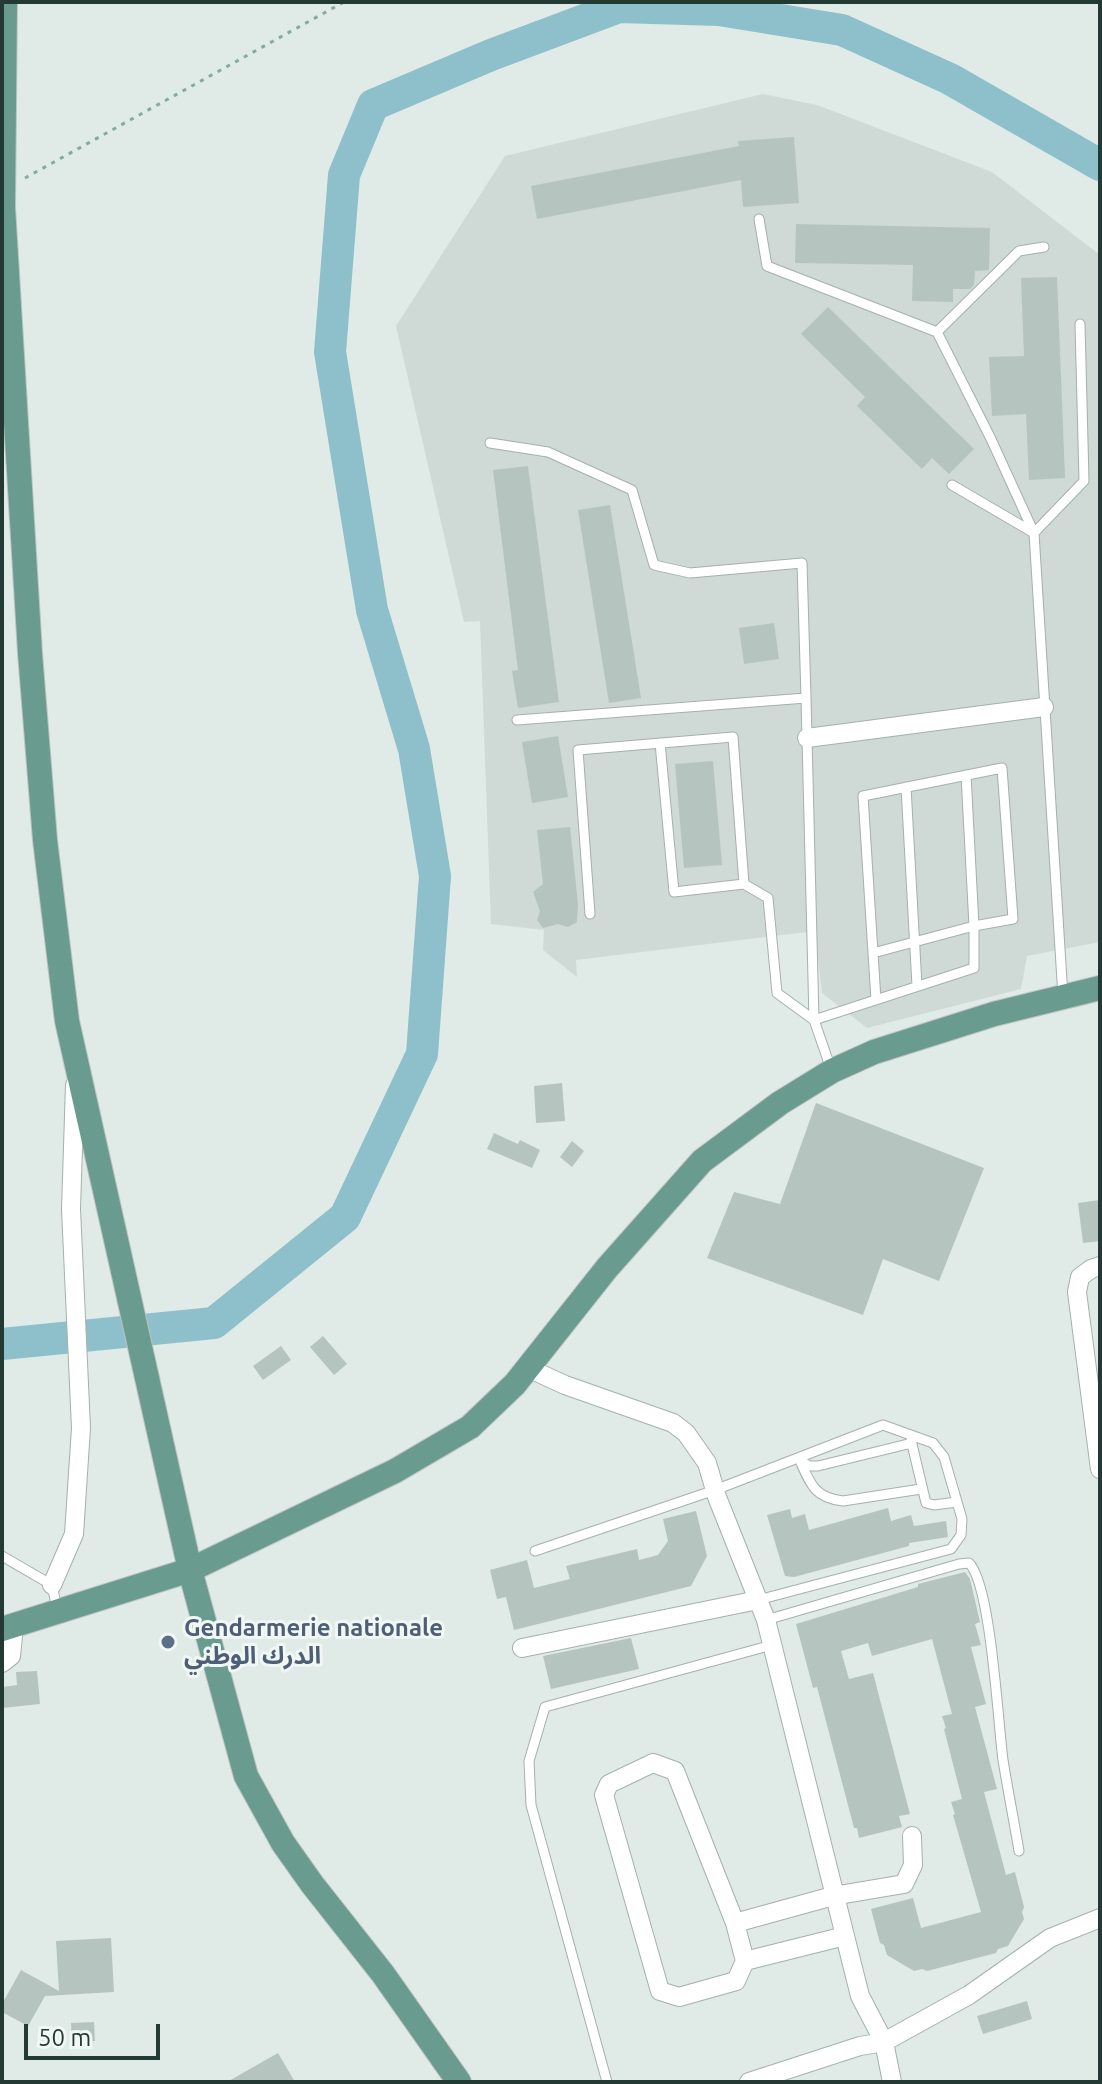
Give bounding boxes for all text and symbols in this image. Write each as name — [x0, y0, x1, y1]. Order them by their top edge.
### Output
place label: Gendarmerie nationale الدرك الوطني — [184, 1614, 443, 1670]
marker: Gendarmerie nationale الدرك الوطني — [159, 1633, 177, 1651]
scale bar — [28, 2008, 164, 2058]
text: 50 m — [38, 2024, 91, 2051]

